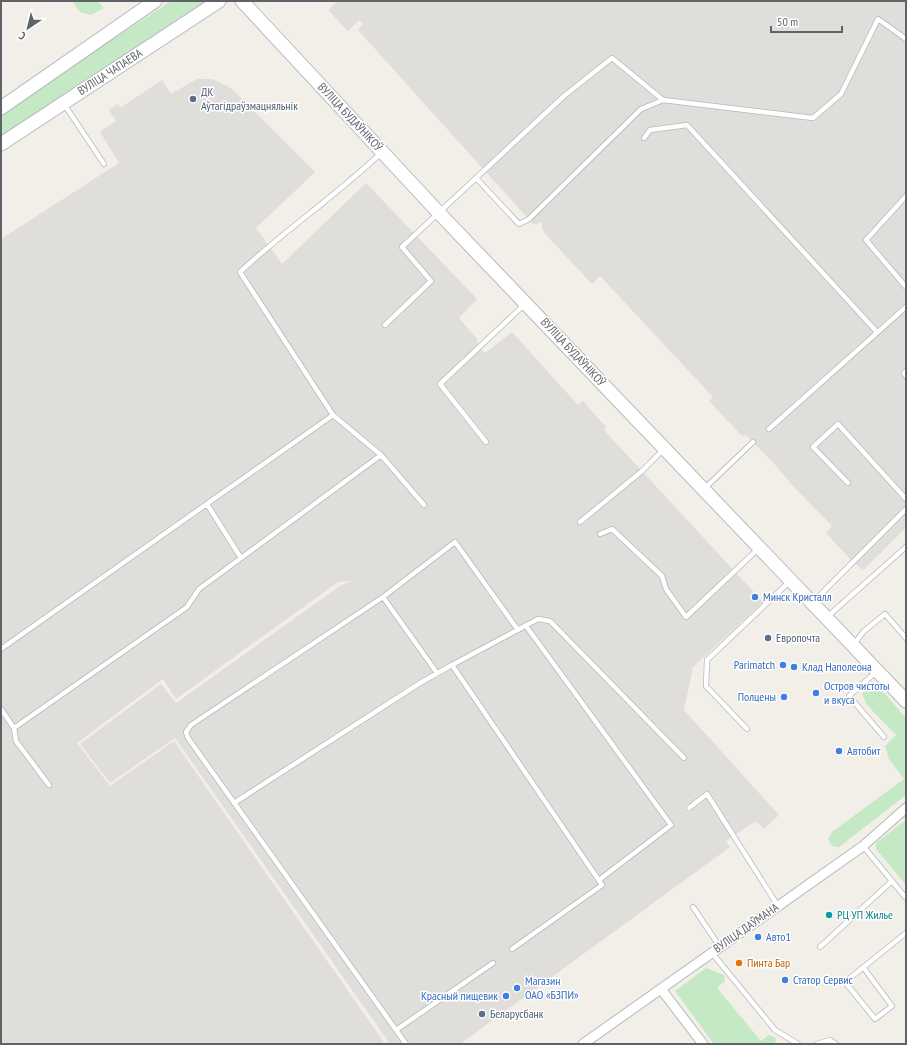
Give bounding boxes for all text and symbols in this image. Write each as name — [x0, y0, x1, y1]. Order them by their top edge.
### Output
north arrow — [8, 8, 48, 48]
scale bar — [771, 8, 842, 34]
text: 50 m — [777, 14, 798, 29]
text: С — [16, 29, 28, 43]
street label: ВУЛІЦА ЧАПАЕВА — [75, 45, 145, 98]
street label: ВУЛІЦА БУДАЎНІКОЎ — [315, 79, 386, 155]
place label: ДК Аўтагідраўзмацняльнік — [201, 84, 298, 113]
marker: ДК Аўтагідраўзмацняльнік — [188, 94, 198, 104]
street label: ВУЛІЦА БУДАЎНІКОЎ — [538, 314, 609, 390]
place label: Минск Кристалл — [763, 589, 832, 604]
marker: Минск Кристалл — [750, 592, 760, 602]
place label: Европочта — [776, 630, 820, 645]
marker: Европочта — [763, 633, 773, 643]
place label: Parimatch — [734, 657, 775, 672]
place label: Клад Наполеона — [802, 659, 872, 674]
marker: Parimatch — [778, 660, 788, 670]
marker: Клад Наполеона — [789, 662, 799, 672]
place label: Остров чистоты и вкуса — [824, 678, 890, 707]
marker: Остров чистоты и вкуса — [811, 688, 821, 698]
place label: Полцены — [738, 689, 776, 704]
marker: Полцены — [779, 692, 789, 702]
place label: Автобит — [847, 743, 881, 758]
marker: Автобит — [834, 746, 844, 756]
street label: ВУЛІЦА ДАЎМАНА — [710, 899, 782, 956]
place label: РЦ УП Жилье — [837, 907, 893, 922]
marker: РЦ УП Жилье — [824, 910, 834, 920]
place label: Авто1 — [766, 929, 791, 944]
marker: Авто1 — [753, 932, 763, 942]
place label: Пинта Бар — [747, 955, 790, 970]
marker: Пинта Бар — [734, 958, 744, 968]
place label: Статор Сервис — [793, 972, 854, 987]
place label: Магазин ОАО «БЗПИ» — [525, 973, 579, 1002]
marker: Статор Сервис — [780, 975, 790, 985]
marker: Магазин ОАО «БЗПИ» — [512, 983, 522, 993]
place label: Красный пищевик — [421, 988, 498, 1003]
marker: Красный пищевик — [501, 991, 511, 1001]
place label: Беларусбанк — [490, 1006, 544, 1021]
marker: Беларусбанк — [477, 1009, 487, 1019]

